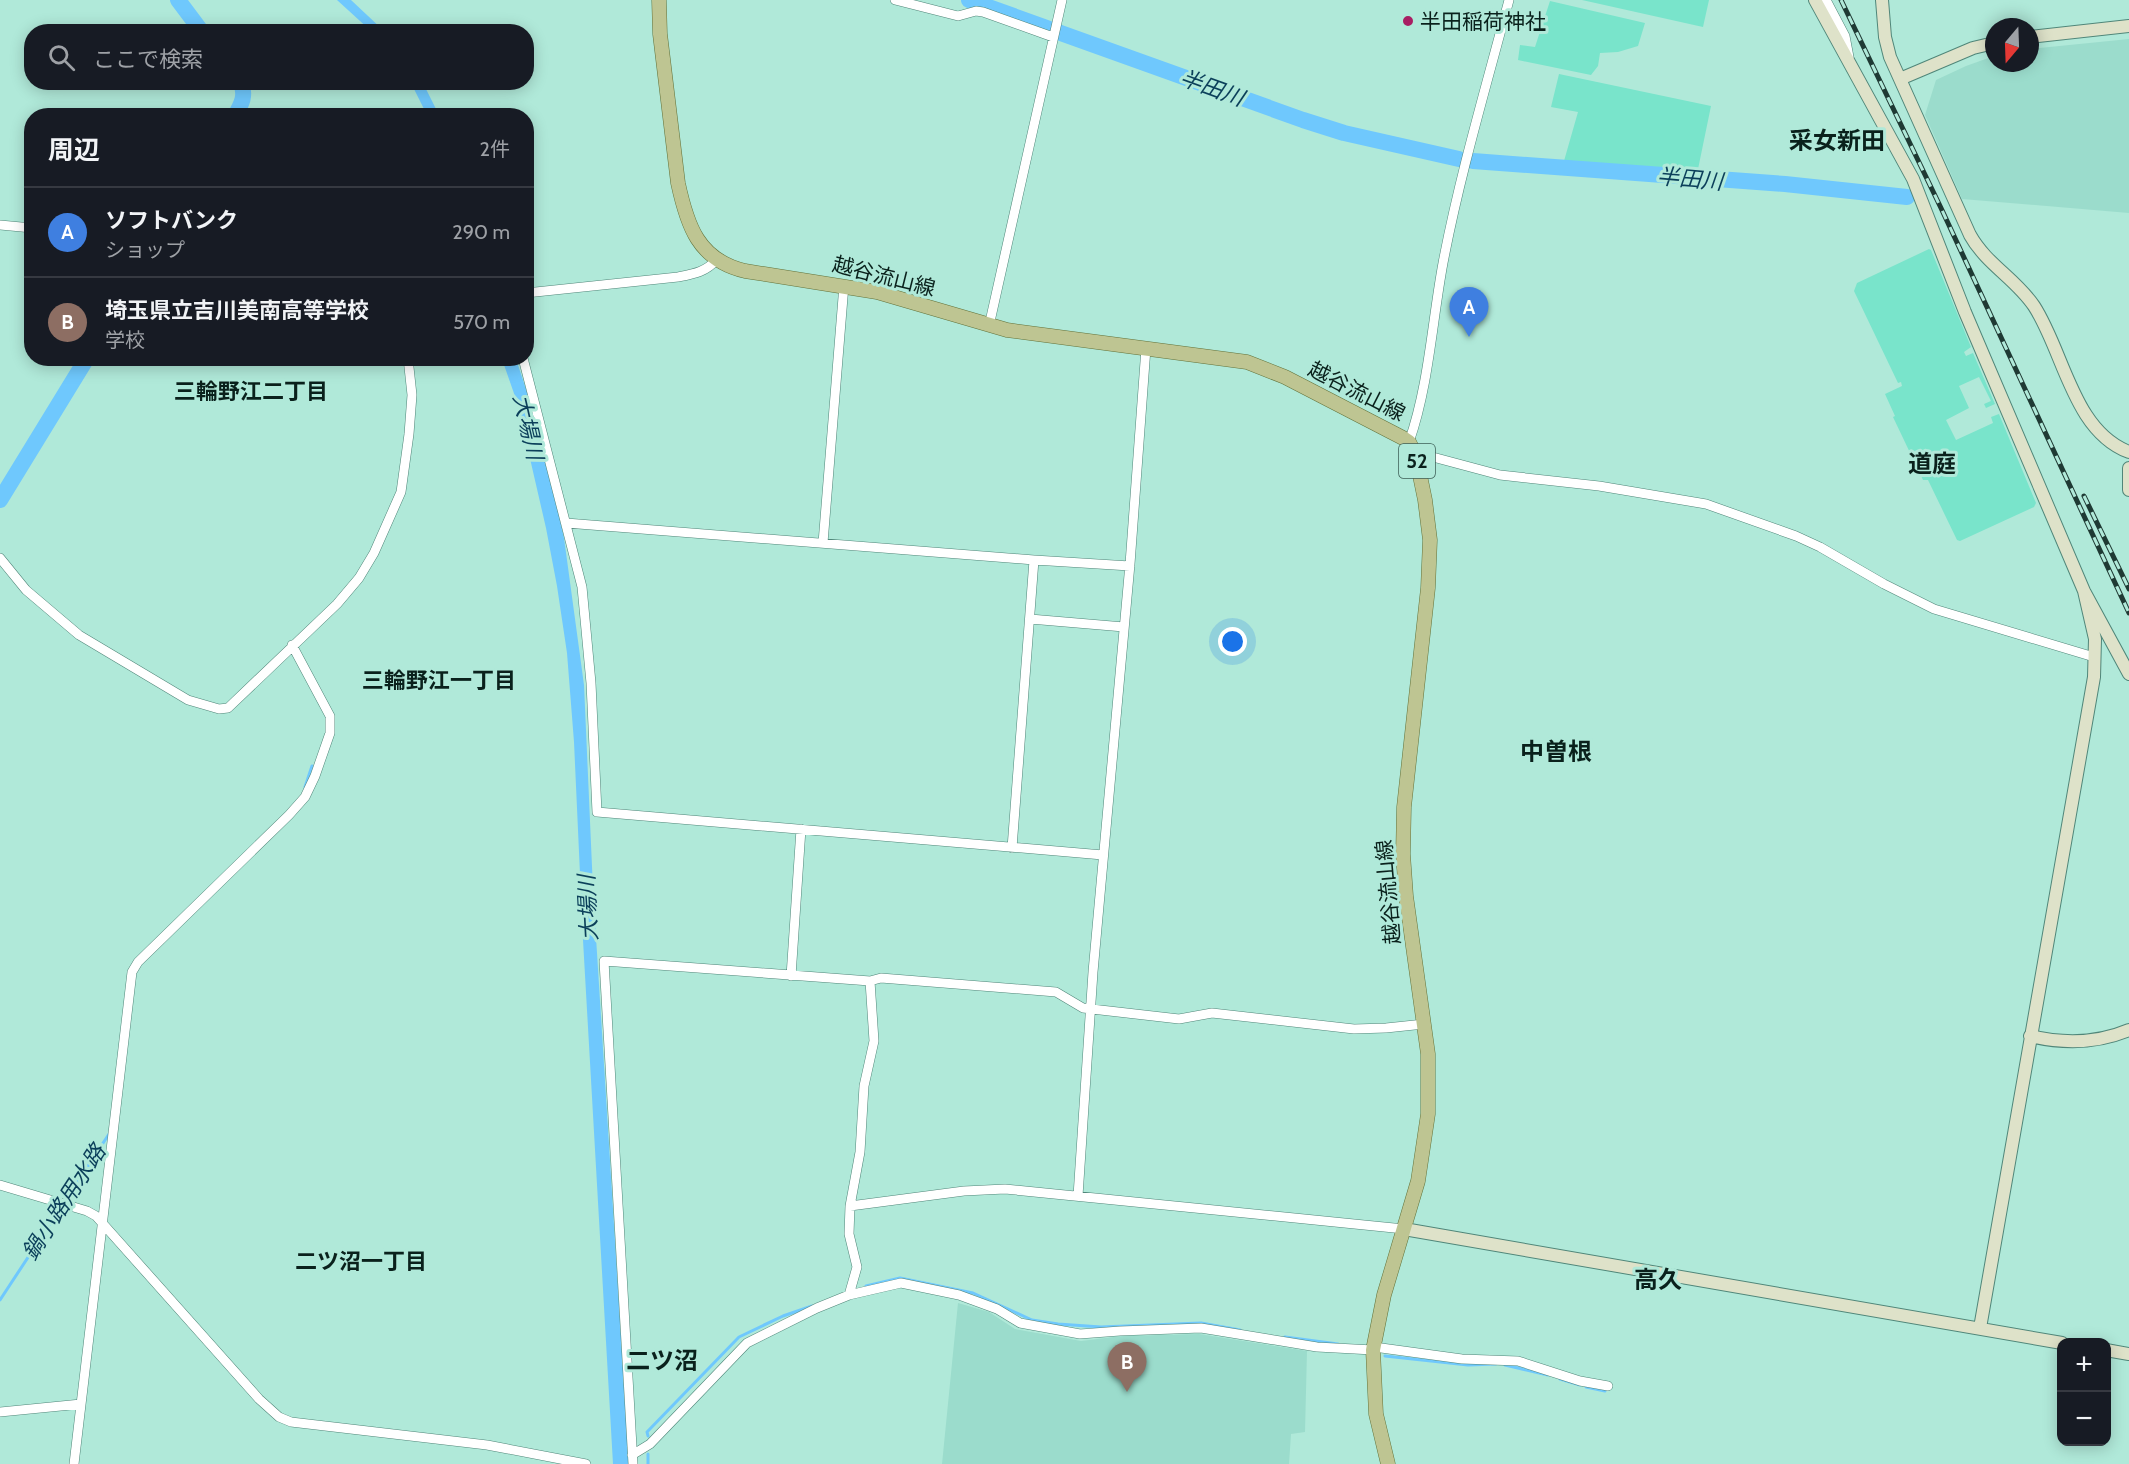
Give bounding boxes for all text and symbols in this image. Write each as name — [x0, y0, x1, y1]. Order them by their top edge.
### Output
place label: 半田稲荷神社 — [1420, 9, 1546, 34]
marker: 半田稲荷神社 — [1401, 14, 1415, 28]
north arrow — [1985, 18, 2039, 72]
search box — [24, 24, 534, 90]
icon: search — [45, 41, 78, 74]
text: ここで検索 — [93, 46, 203, 73]
water label: 半田川 — [1176, 64, 1249, 113]
district label: 采女新田 — [1789, 126, 1885, 155]
text: 周辺 — [48, 134, 100, 166]
text: 2件 — [480, 137, 510, 161]
water label: 半田川 — [1656, 163, 1726, 195]
text: ソフトバンク — [105, 207, 238, 234]
text: A — [61, 220, 74, 244]
text: 290 m — [452, 220, 510, 244]
text: ショップ — [105, 238, 185, 262]
street label: 越谷流山線 — [830, 251, 938, 301]
pin: A — [1450, 288, 1488, 337]
text: 埼玉県立吉川美南高等学校 — [105, 297, 369, 324]
text: B — [61, 310, 74, 334]
text: 570 m — [453, 310, 510, 334]
text: 学校 — [105, 328, 145, 352]
street label: 越谷流山線 — [1305, 356, 1409, 426]
district label: 三輪野江二丁目 — [174, 378, 328, 405]
water label: 大場川 — [507, 392, 549, 464]
road number: 52 — [1399, 444, 1435, 478]
district label: 道庭 — [1908, 449, 1956, 478]
your location — [1218, 627, 1247, 656]
district label: 三輪野江一丁目 — [362, 667, 516, 694]
district label: 中曽根 — [1520, 737, 1592, 766]
street label: 越谷流山線 — [1371, 839, 1405, 945]
water label: 大場川 — [573, 872, 603, 942]
water label: 鍋小路用水路 — [17, 1138, 112, 1265]
district label: 二ツ沼一丁目 — [295, 1248, 427, 1275]
district label: 高久 — [1634, 1265, 1682, 1294]
map controls — [2057, 1338, 2111, 1446]
button: + — [2057, 1338, 2111, 1392]
pin: B — [1108, 1342, 1146, 1392]
district label: 二ツ沼 — [626, 1346, 698, 1375]
button: − — [2057, 1392, 2111, 1446]

